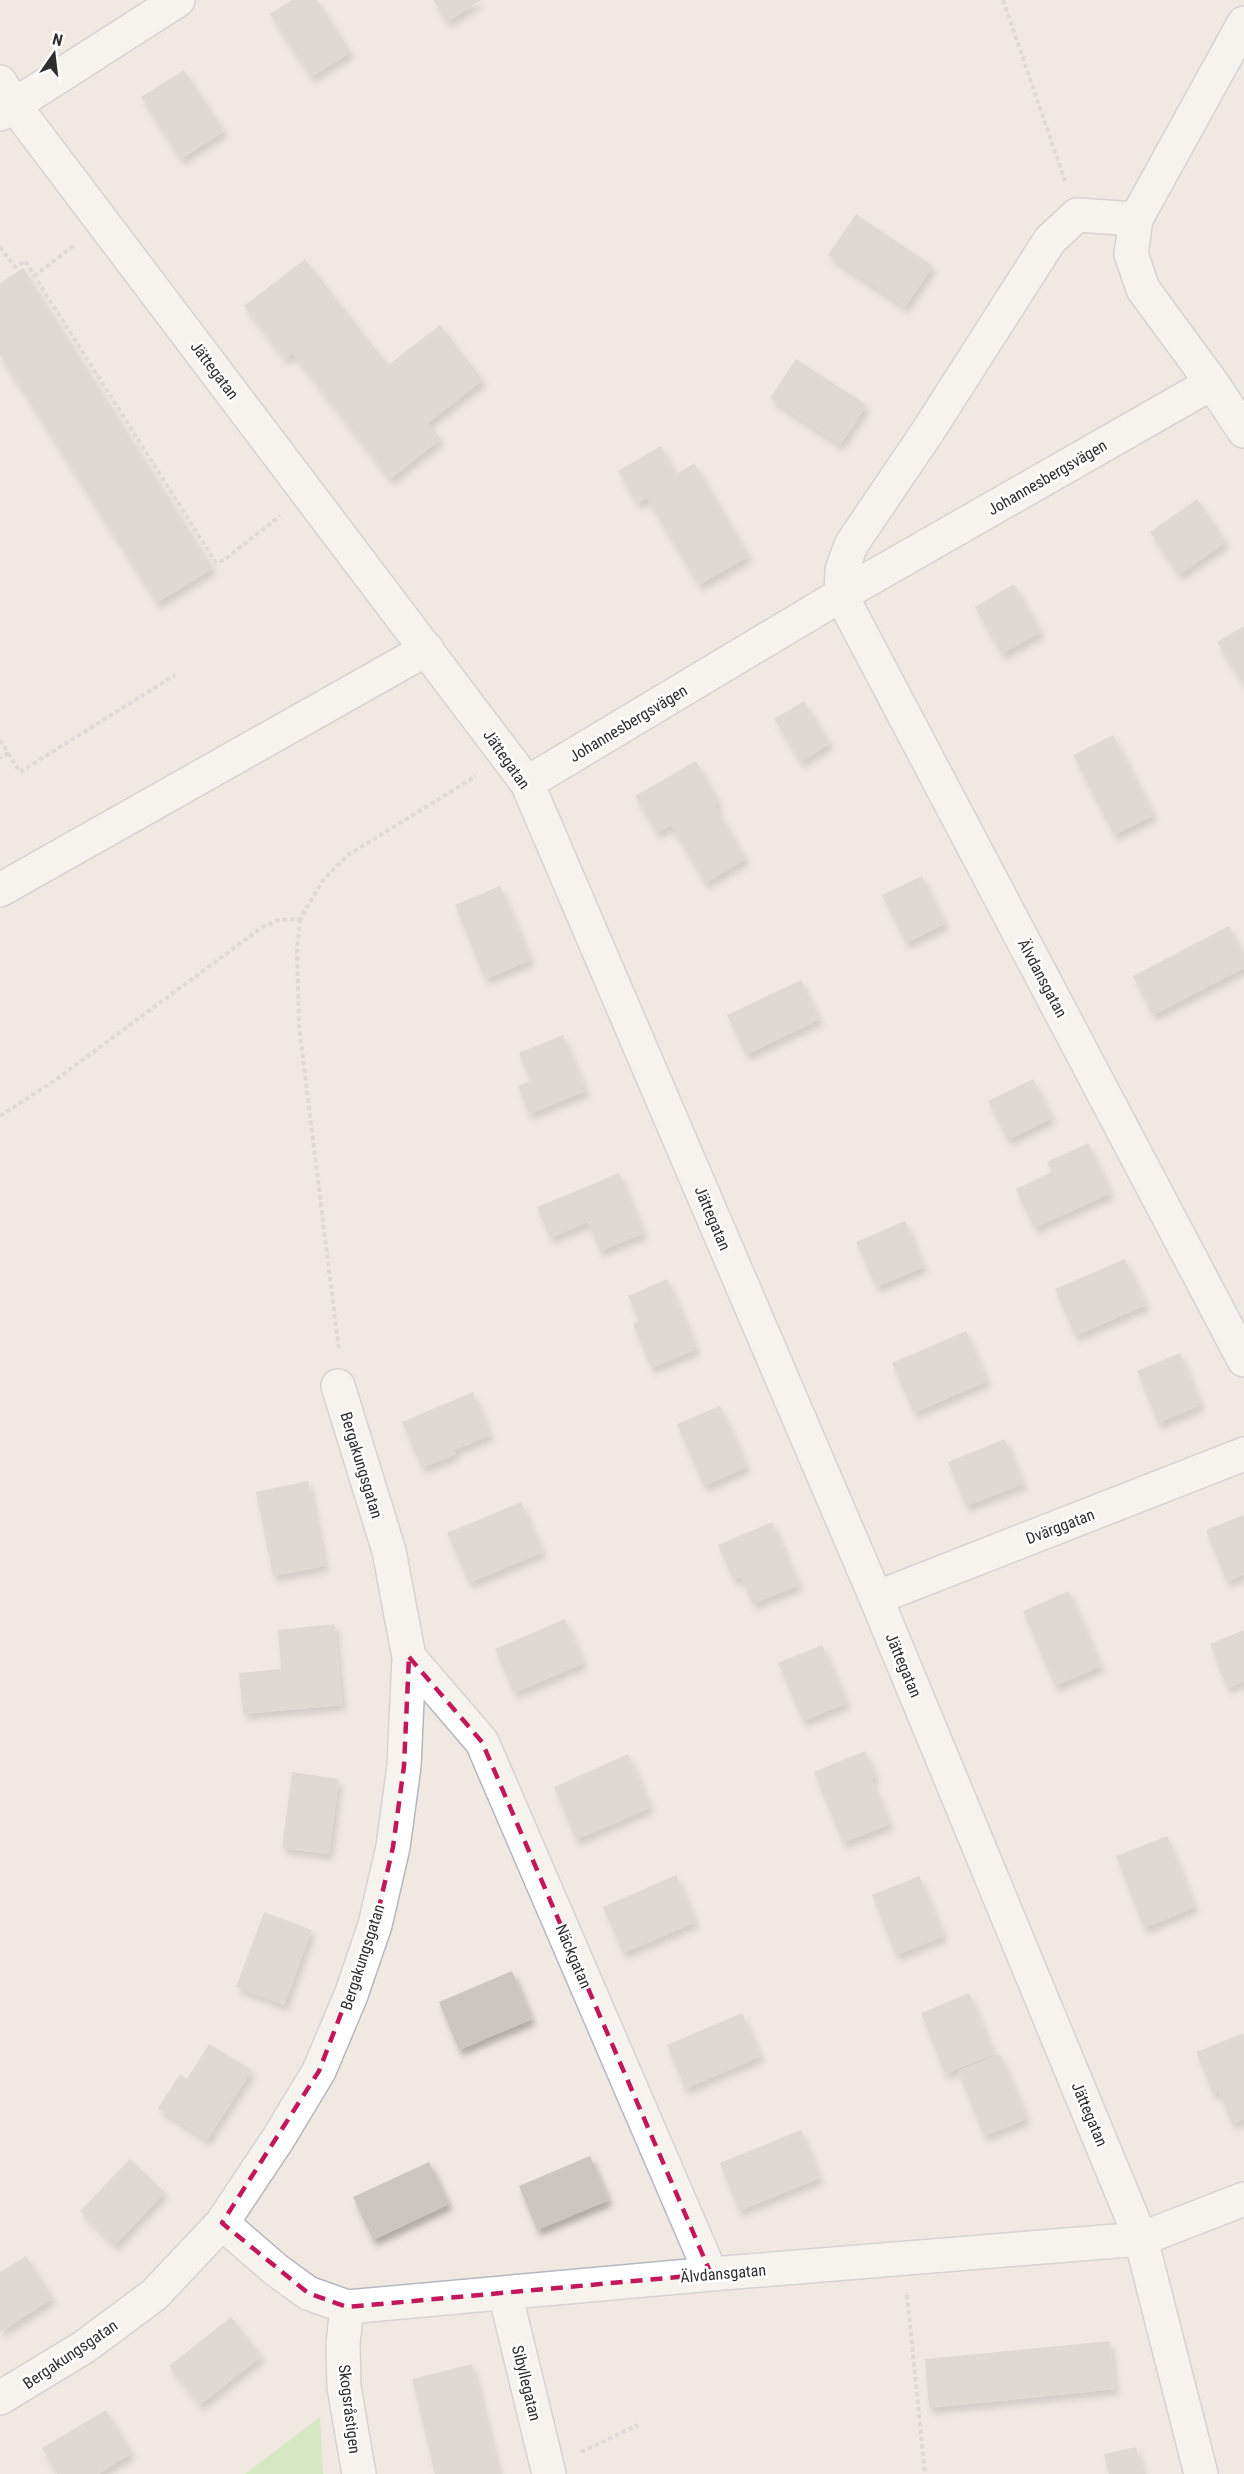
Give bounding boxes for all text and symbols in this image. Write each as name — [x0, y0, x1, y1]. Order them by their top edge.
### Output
north arrow — [24, 24, 84, 84]
text: N — [50, 30, 65, 50]
street label: Jättegatan — [187, 337, 243, 403]
street label: Johannesbergsvägen — [984, 436, 1110, 519]
street label: Johannesbergsvägen — [566, 681, 691, 766]
street label: Jättegatan — [479, 726, 534, 793]
street label: Älvdansgatan — [1014, 936, 1071, 1021]
street label: Jättegatan — [690, 1183, 735, 1253]
street label: Bergakungsgatan — [336, 1410, 387, 1521]
street label: Dvärggatan — [1023, 1505, 1097, 1548]
street label: Jättegatan — [881, 1630, 926, 1700]
street label: Bergakungsgatan — [336, 1902, 389, 2012]
street label: Näckgatan — [552, 1921, 596, 1991]
street label: Jättegatan — [1067, 2079, 1112, 2149]
street label: Älvdansgatan — [679, 2260, 767, 2287]
street label: Bergakungsgatan — [19, 2316, 121, 2393]
street label: Sibyllegatan — [508, 2343, 545, 2423]
street label: Skogsråstigen — [335, 2363, 364, 2455]

